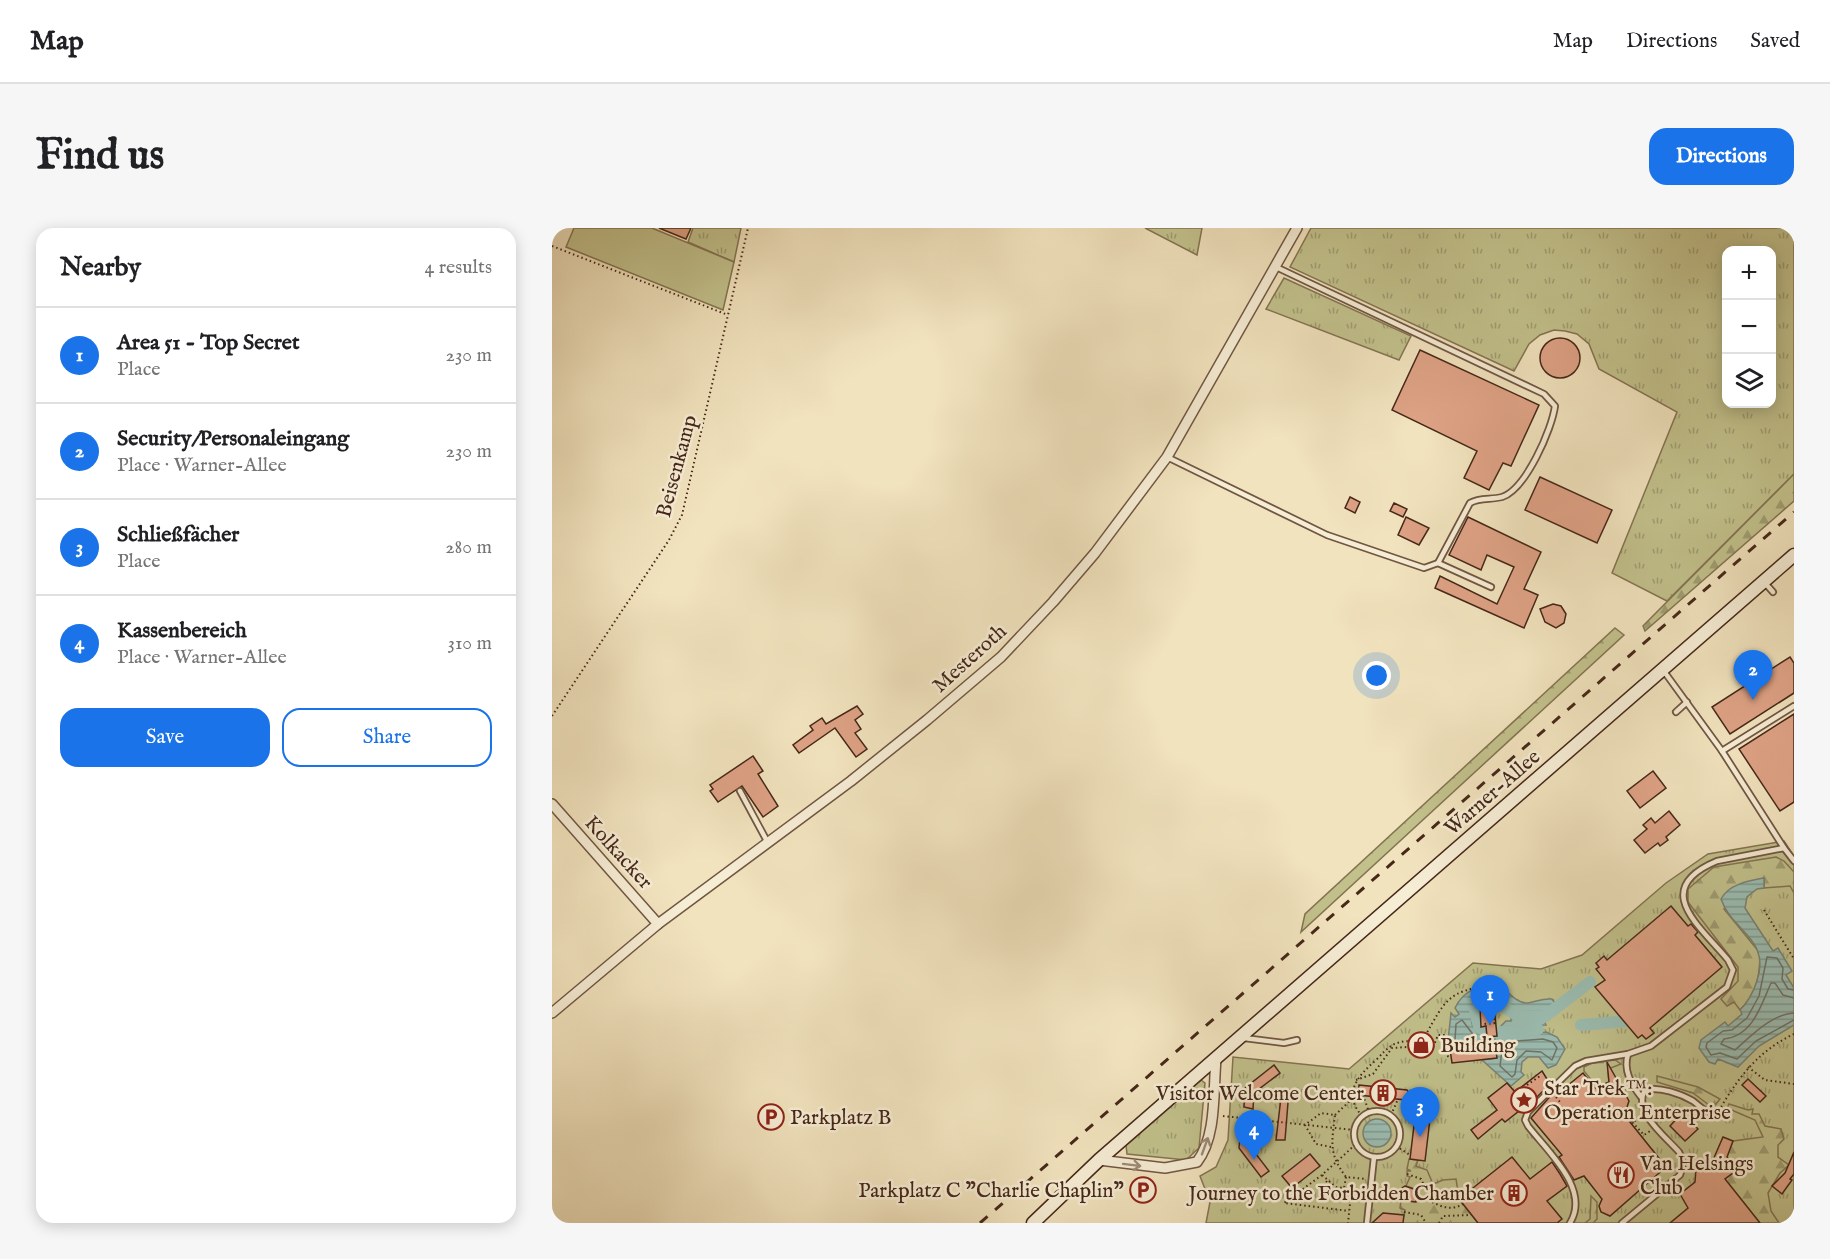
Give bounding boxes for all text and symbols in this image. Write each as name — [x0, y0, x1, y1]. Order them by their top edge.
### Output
text: Map — [30, 24, 84, 59]
text: Map — [1553, 28, 1593, 55]
text: Directions — [1626, 28, 1717, 55]
text: Saved — [1750, 28, 1800, 55]
button: Directions — [1649, 128, 1794, 185]
text: Find us — [36, 130, 164, 183]
map controls — [1722, 246, 1776, 408]
button: + — [1722, 246, 1776, 300]
text: Nearby — [60, 251, 141, 284]
text: 4 results — [425, 255, 492, 280]
button: − — [1722, 300, 1776, 354]
text: Area 51 - Top Secret — [117, 329, 300, 357]
text: 1 — [76, 343, 83, 368]
text: 230 m — [446, 343, 492, 368]
button: layers — [1722, 354, 1776, 408]
text: Place — [117, 357, 160, 382]
street label: Beisenkamp — [651, 412, 704, 521]
text: Security/Personaleingang — [117, 425, 349, 453]
text: 2 — [75, 439, 84, 464]
text: 230 m — [446, 439, 492, 464]
text: Place · Warner-Allee — [117, 453, 287, 478]
text: Schließfächer — [117, 521, 239, 549]
text: 3 — [76, 535, 83, 560]
text: 280 m — [445, 535, 492, 560]
text: Place — [117, 549, 160, 574]
text: Kassenbereich — [117, 617, 247, 645]
street label: Mesteroth — [927, 619, 1013, 700]
text: 4 — [75, 631, 84, 656]
text: 310 m — [448, 631, 492, 656]
text: Place · Warner-Allee — [117, 645, 287, 670]
pin: 2 — [1734, 650, 1772, 700]
your location — [1362, 661, 1391, 690]
button: Save — [60, 708, 270, 767]
button: Share — [282, 708, 492, 767]
street label: Warner-Allee — [1439, 744, 1547, 842]
street label: Kolkacker — [578, 811, 658, 896]
pin: 1 — [1470, 976, 1510, 1025]
shop icon: Building — [1406, 1030, 1436, 1060]
place label: Building — [1440, 1033, 1516, 1060]
place label: Star Trek™: Operation Enterprise — [1544, 1076, 1731, 1127]
building icon: Visitor Welcome Center — [1368, 1078, 1398, 1108]
place label: Visitor Welcome Center — [1155, 1081, 1364, 1108]
place icon: Star Trek™: Operation Enterprise — [1509, 1085, 1539, 1115]
pin: 3 — [1400, 1088, 1440, 1137]
parking icon: Parkplatz B — [756, 1102, 786, 1132]
place label: Parkplatz B — [790, 1105, 892, 1132]
pin: 4 — [1234, 1110, 1274, 1160]
one-way arrow — [1200, 1136, 1211, 1155]
place label: Van Helsings Club — [1639, 1151, 1753, 1202]
one-way arrow — [1122, 1159, 1142, 1170]
restaurant icon: Van Helsings Club — [1606, 1160, 1636, 1190]
parking icon: Parkplatz C "Charlie Chaplin" — [1128, 1175, 1158, 1205]
place label: Parkplatz C "Charlie Chaplin" — [858, 1178, 1124, 1205]
building icon: Journey to the Forbidden Chamber — [1499, 1178, 1529, 1208]
place label: Journey to the Forbidden Chamber — [1186, 1181, 1494, 1208]

